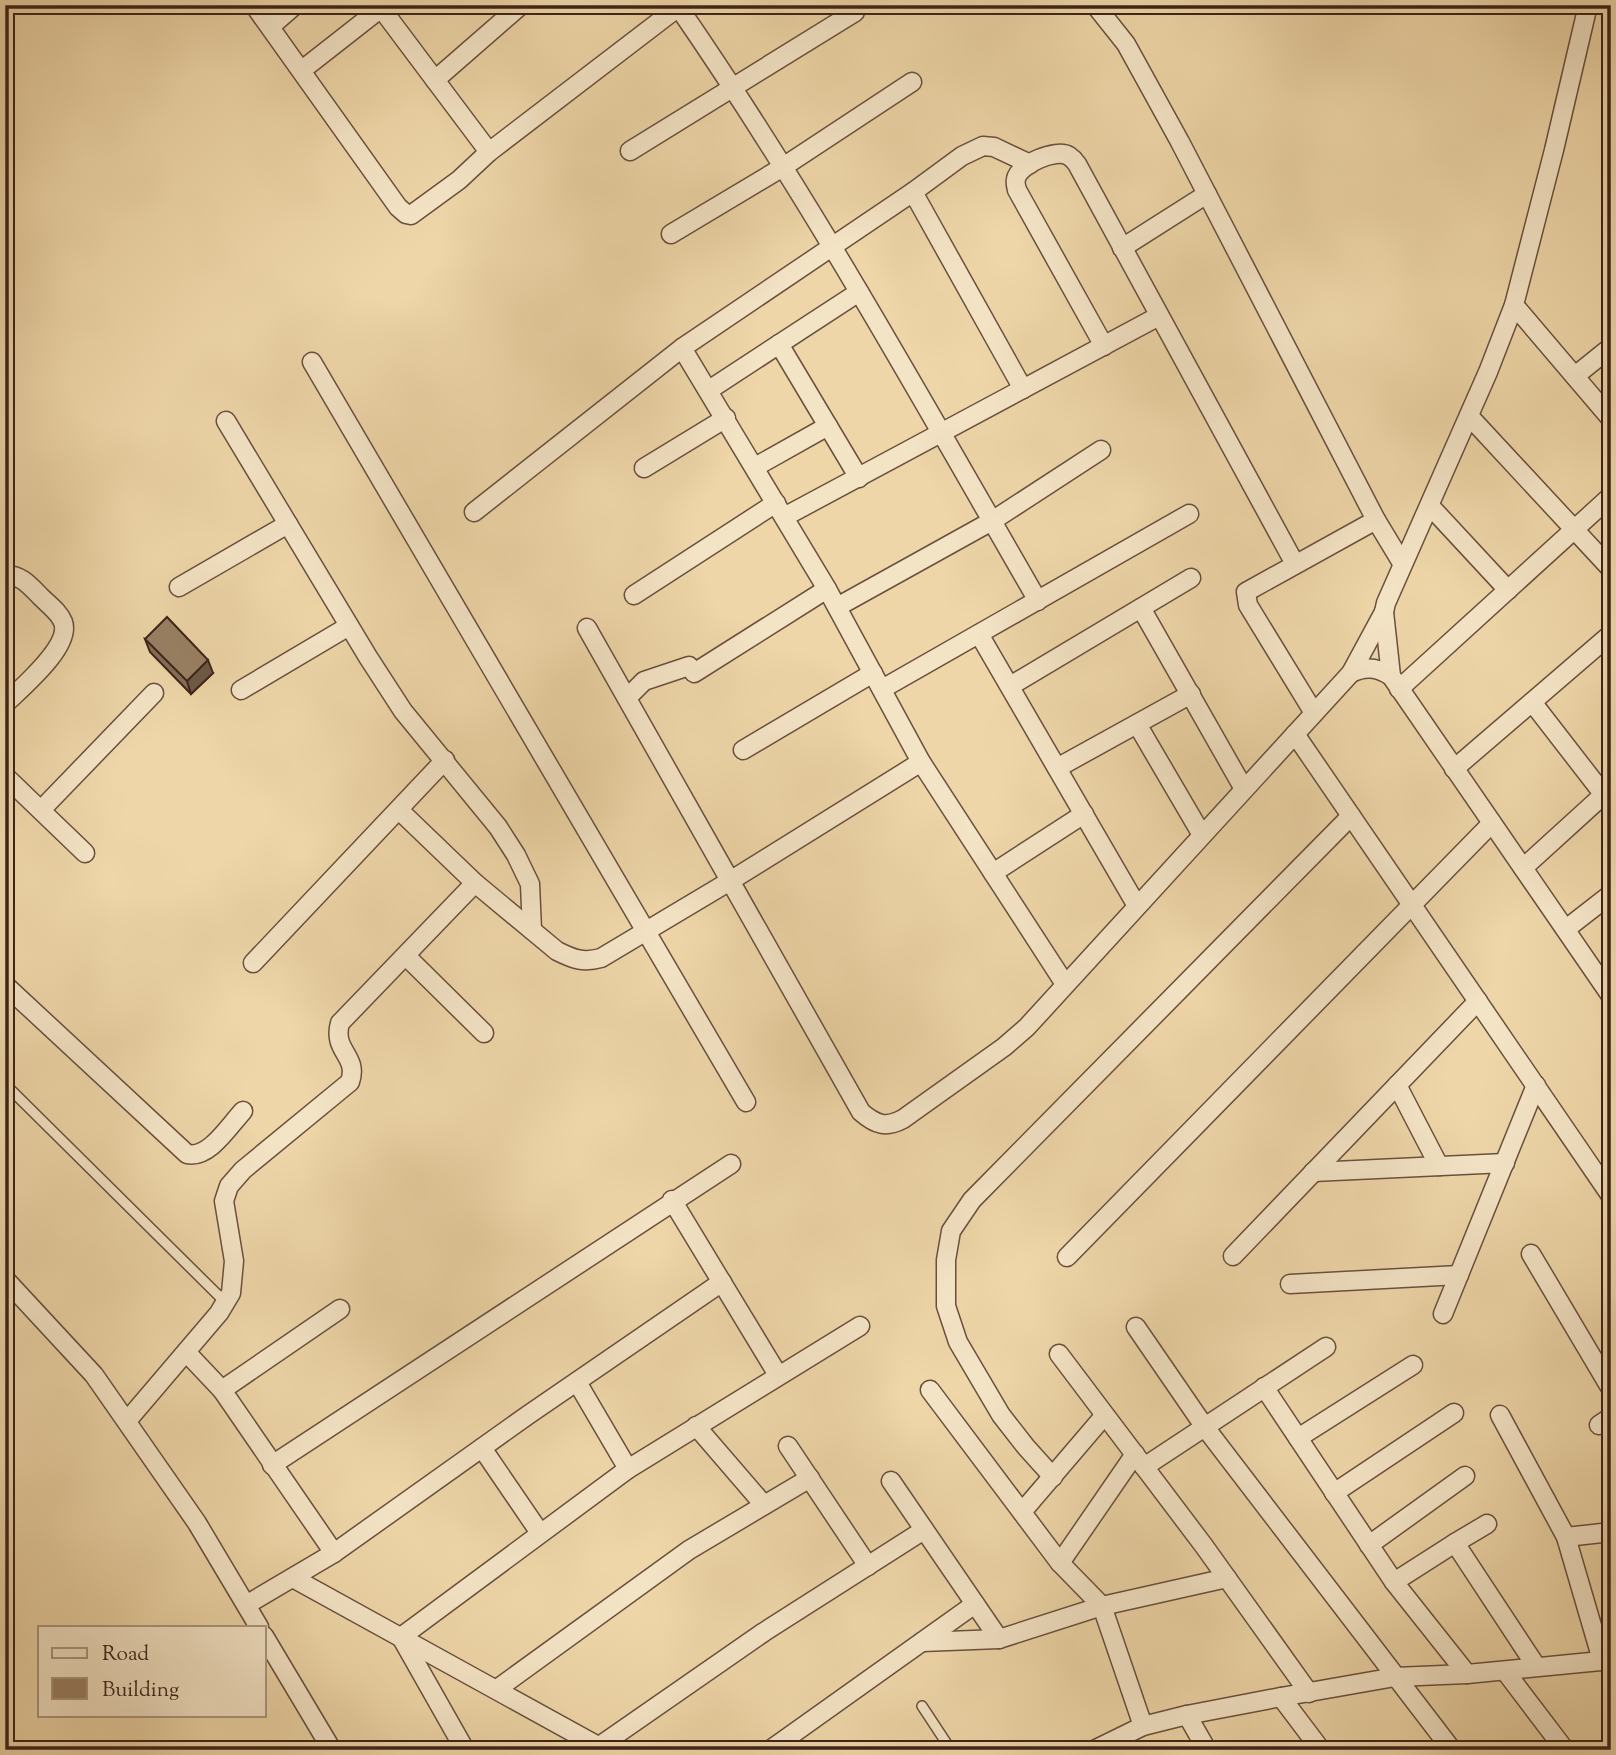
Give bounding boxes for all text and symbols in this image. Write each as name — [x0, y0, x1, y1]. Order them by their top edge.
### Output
legend — [38, 1626, 266, 1716]
text: Road — [102, 1640, 149, 1670]
text: Building — [102, 1676, 179, 1706]

